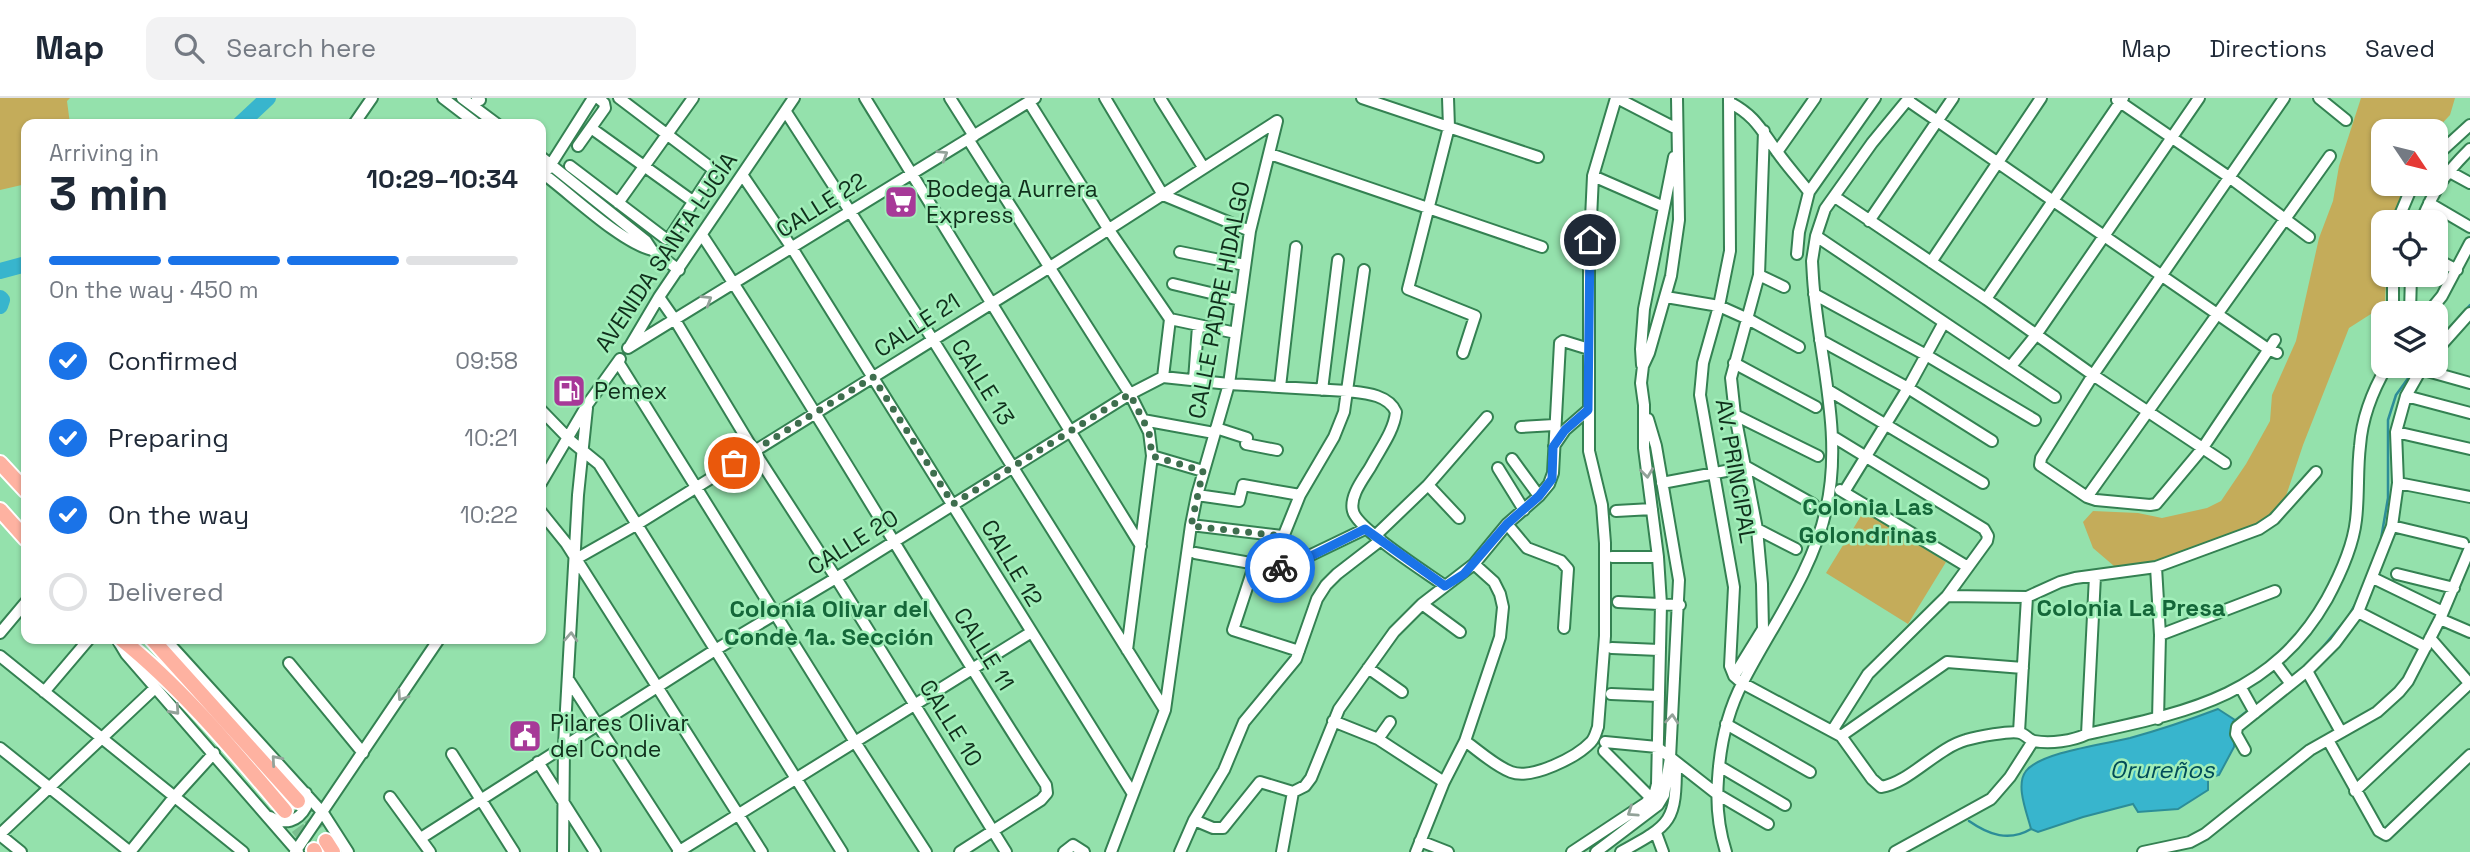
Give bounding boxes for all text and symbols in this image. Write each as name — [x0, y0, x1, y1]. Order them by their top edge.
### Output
search box — [146, 17, 636, 80]
text: Map — [35, 27, 104, 69]
icon: search — [170, 29, 208, 67]
text: Search here — [226, 31, 376, 65]
text: Map — [2121, 33, 2171, 64]
text: Directions — [2209, 33, 2327, 64]
text: Saved — [2365, 33, 2435, 64]
north arrow — [2371, 119, 2448, 196]
map controls — [2371, 119, 2448, 378]
text: Arriving in — [49, 138, 159, 168]
street label: AVENIDA SANTA LUCÍA — [588, 146, 744, 358]
one-way arrow — [935, 151, 948, 164]
text: 10:29–10:34 — [366, 162, 518, 196]
text: 3 min — [49, 165, 169, 223]
street label: CALLE 22 — [770, 166, 872, 244]
place label: Bodega Aurrera Express — [926, 174, 1098, 230]
street label: CALLE PADRE HIDALGO — [1181, 179, 1257, 421]
supermarket icon: Bodega Aurrera Express — [882, 183, 920, 221]
pin — [1560, 210, 1620, 270]
button: locate — [2371, 210, 2448, 287]
icon: home — [1571, 221, 1609, 259]
text: On the way · 450 m — [49, 275, 259, 305]
street label: CALLE 21 — [868, 286, 966, 364]
one-way arrow — [700, 296, 713, 309]
button: layers — [2371, 301, 2448, 378]
street label: CALLE 13 — [945, 333, 1021, 431]
icon: check — [49, 342, 87, 380]
text: Confirmed — [108, 344, 238, 378]
text: 09:58 — [455, 346, 518, 376]
fuel station icon: Pemex — [550, 372, 588, 410]
place label: Pemex — [594, 376, 667, 406]
street label: AV. PRINCIPAL — [1709, 397, 1763, 545]
icon: check — [49, 419, 87, 457]
text: Preparing — [108, 421, 229, 455]
text: 10:21 — [464, 423, 518, 453]
pin — [704, 433, 764, 493]
icon: bag — [715, 444, 753, 482]
one-way arrow — [1640, 468, 1655, 479]
district label: Colonia Las Golondrinas — [1799, 491, 1937, 550]
icon: check — [49, 496, 87, 534]
text: On the way — [108, 498, 249, 532]
text: 10:22 — [460, 500, 518, 530]
street label: CALLE 20 — [802, 502, 904, 582]
street label: CALLE 12 — [974, 514, 1050, 612]
courier — [1245, 533, 1315, 603]
icon: bike — [1261, 549, 1299, 587]
text: Delivered — [108, 575, 224, 609]
district label: Colonia La Presa — [2036, 592, 2226, 623]
district label: Colonia Olivar del Conde 1a. Sección — [724, 593, 934, 652]
street label: CALLE 11 — [947, 602, 1021, 696]
one-way arrow — [563, 631, 578, 642]
street label: CALLE 10 — [912, 674, 990, 772]
one-way arrow — [397, 688, 410, 701]
one-way arrow — [167, 702, 179, 715]
place label: Pilares Olivar del Conde — [550, 708, 689, 764]
one-way arrow — [1664, 713, 1679, 724]
public building icon: Pilares Olivar del Conde — [506, 717, 544, 755]
water label: Orureños — [2110, 754, 2216, 785]
one-way arrow — [272, 755, 284, 768]
one-way arrow — [1627, 804, 1640, 816]

